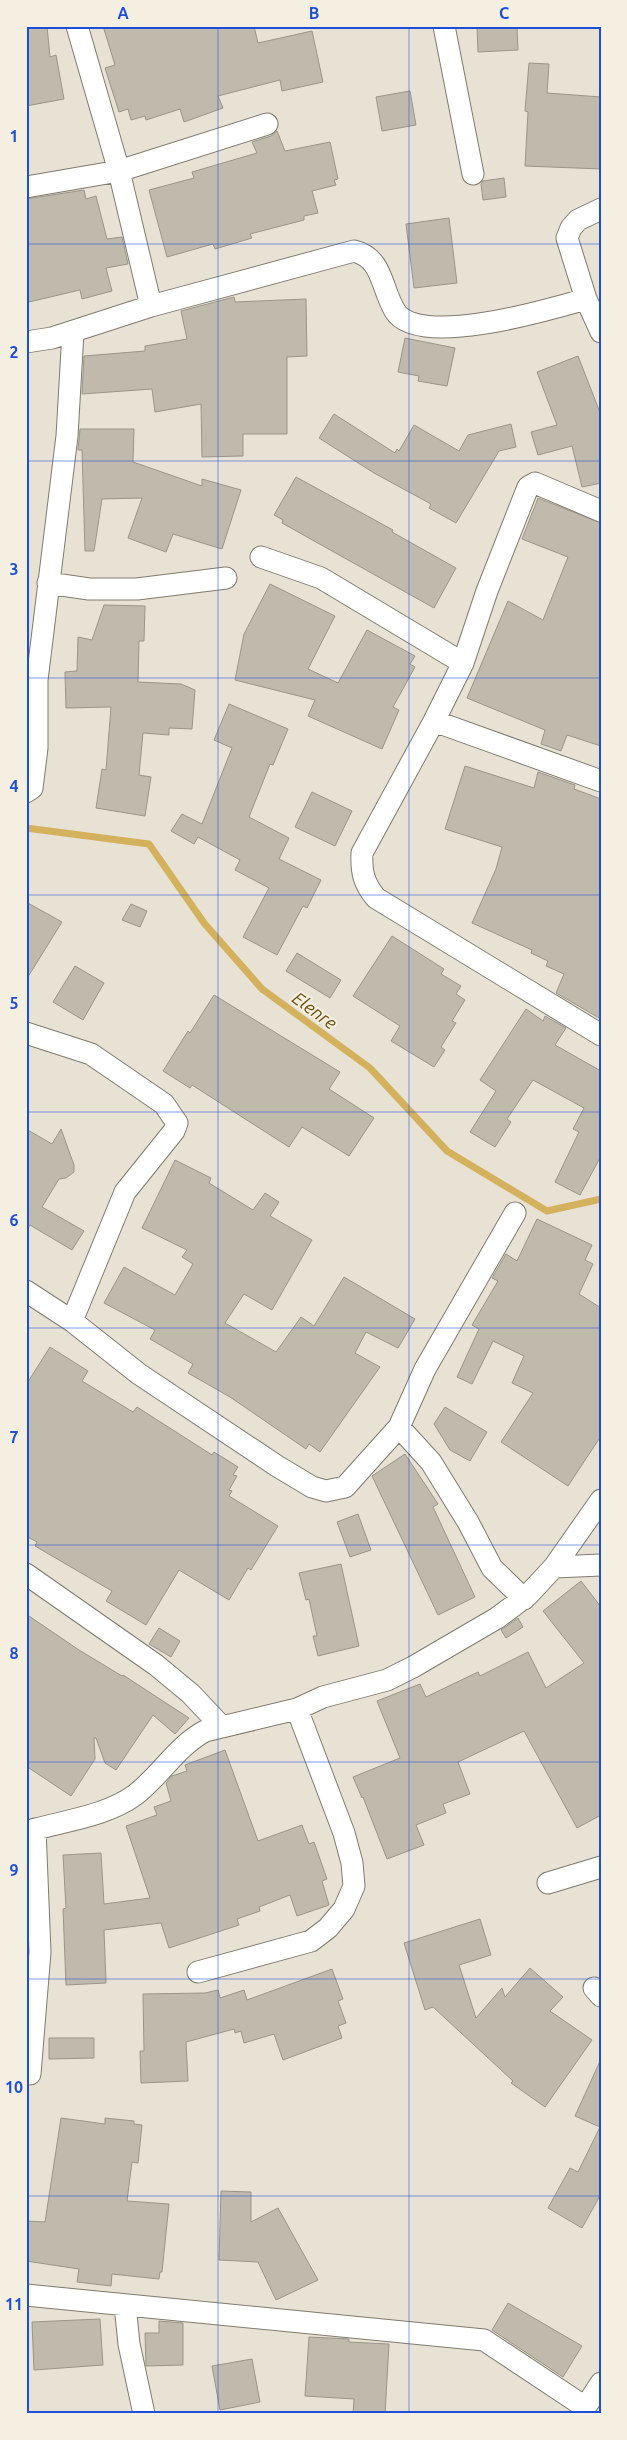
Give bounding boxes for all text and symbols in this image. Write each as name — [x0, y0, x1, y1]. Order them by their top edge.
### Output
text: A — [117, 4, 129, 22]
text: B — [309, 4, 319, 22]
text: C — [499, 4, 509, 22]
text: 1 — [9, 127, 19, 145]
text: 2 — [9, 343, 19, 361]
text: 3 — [9, 560, 19, 578]
text: 4 — [9, 777, 19, 795]
water label: Elenre — [289, 987, 341, 1033]
text: 5 — [9, 994, 19, 1012]
text: 6 — [9, 1211, 19, 1229]
text: 7 — [9, 1428, 19, 1446]
text: 8 — [9, 1644, 19, 1662]
text: 9 — [9, 1861, 19, 1879]
text: 10 — [5, 2078, 23, 2096]
text: 11 — [5, 2295, 23, 2313]

